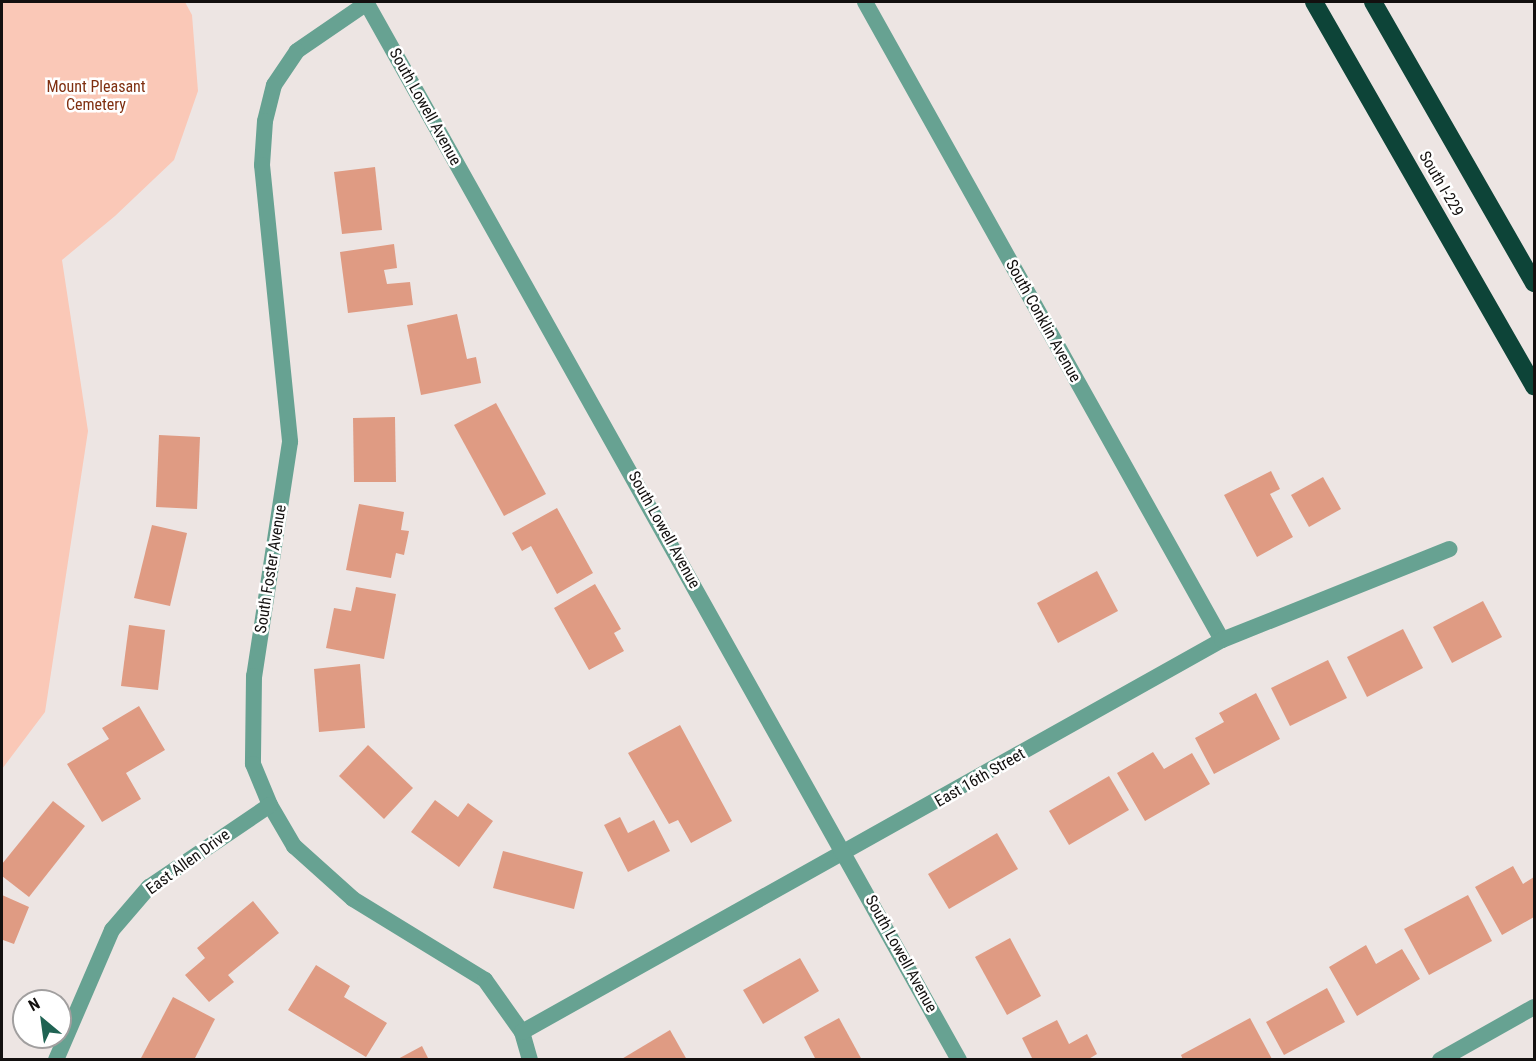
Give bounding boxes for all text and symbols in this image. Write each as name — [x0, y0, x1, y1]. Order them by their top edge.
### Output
street label: South Lowell Avenue — [385, 45, 465, 169]
park label: Mount Pleasant Cemetery — [46, 77, 146, 115]
street label: South I-229 — [1415, 148, 1467, 220]
street label: South Conklin Avenue — [1001, 256, 1085, 386]
street label: South Lowell Avenue — [624, 468, 704, 592]
street label: South Foster Avenue — [251, 503, 291, 635]
street label: East 16th Street — [932, 745, 1028, 811]
street label: East Allen Drive — [142, 825, 234, 899]
street label: South Lowell Avenue — [861, 892, 941, 1016]
north arrow — [12, 989, 72, 1049]
text: N — [25, 994, 43, 1015]

